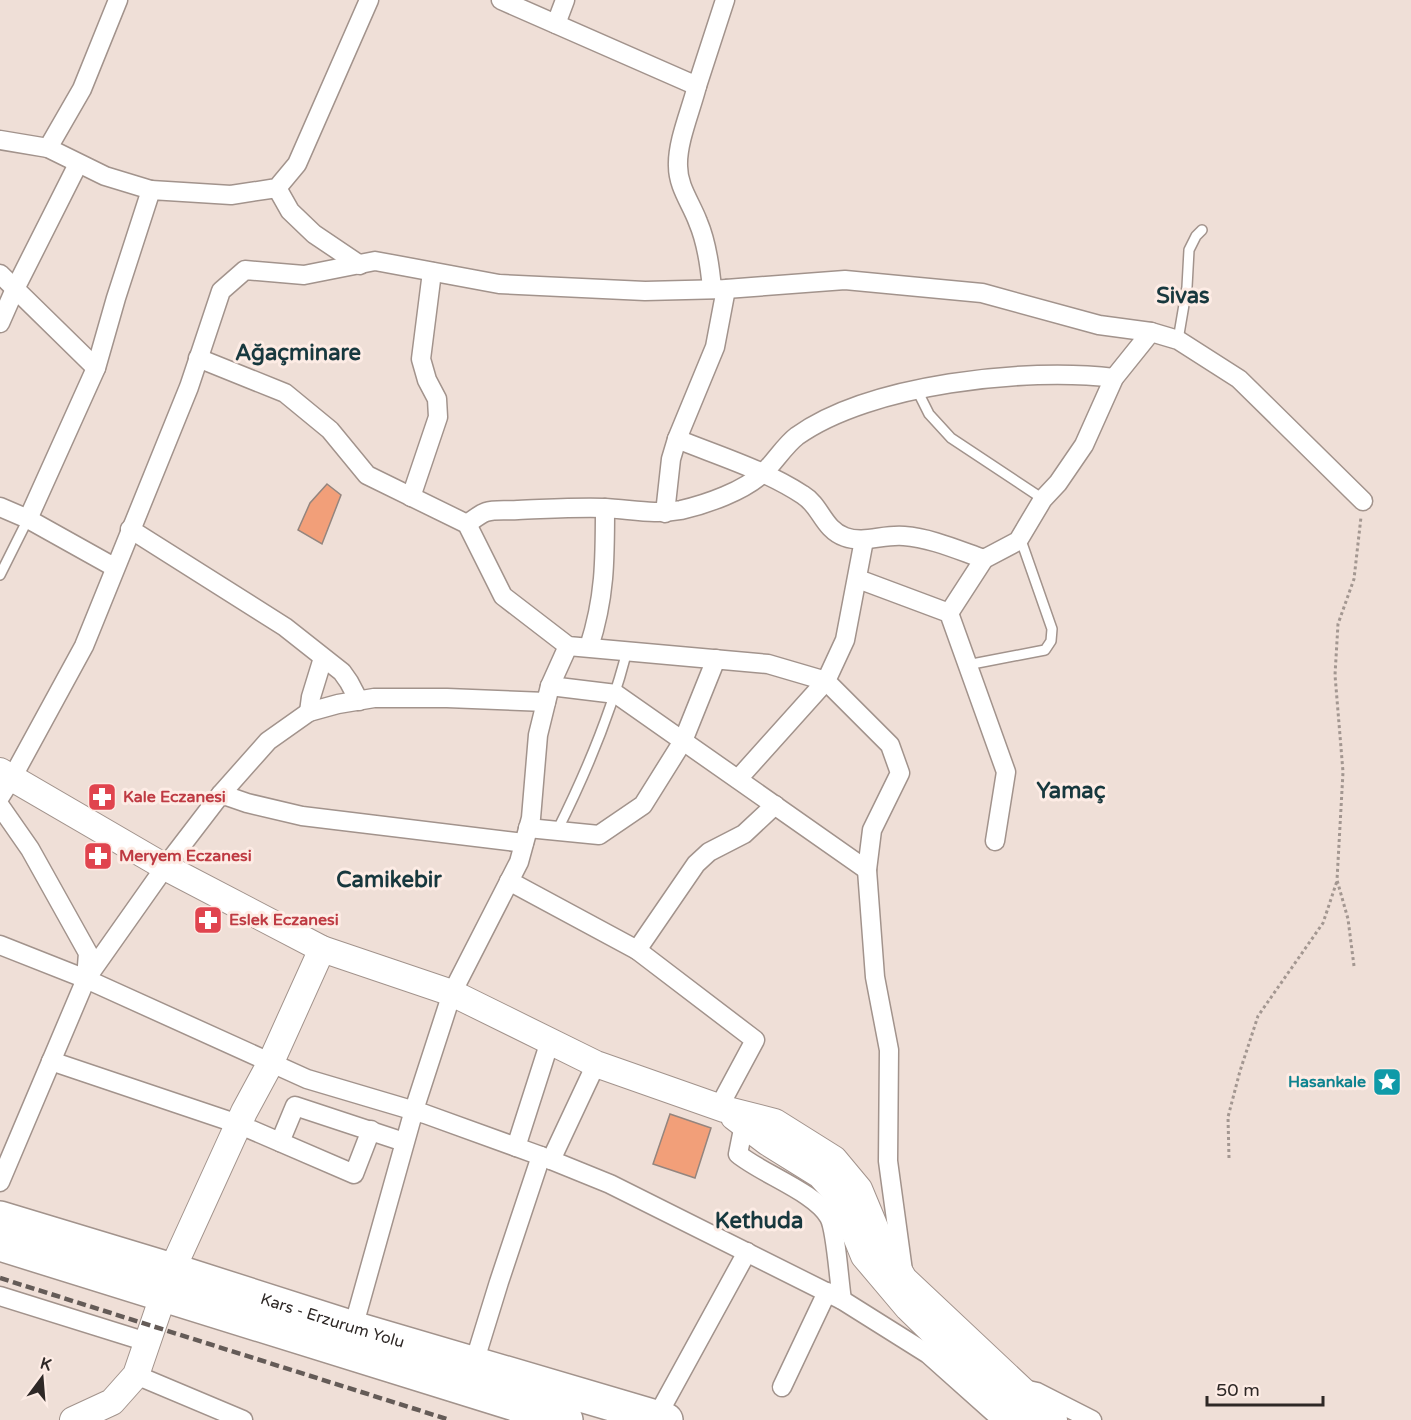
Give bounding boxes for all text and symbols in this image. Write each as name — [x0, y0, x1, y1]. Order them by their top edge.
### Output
district label: Sivas — [1156, 283, 1210, 309]
district label: Ağaçminare — [235, 340, 361, 366]
district label: Yamaç — [1037, 778, 1106, 804]
pharmacy icon: Kale Eczanesi — [86, 781, 118, 813]
place label: Kale Eczanesi — [123, 787, 226, 807]
pharmacy icon: Meryem Eczanesi — [82, 840, 114, 872]
place label: Meryem Eczanesi — [119, 846, 252, 866]
district label: Camikebir — [336, 867, 442, 893]
pharmacy icon: Eslek Eczanesi — [192, 904, 224, 936]
place label: Eslek Eczanesi — [229, 910, 339, 930]
place icon: Hasankale — [1371, 1066, 1403, 1098]
place label: Hasankale — [1288, 1072, 1366, 1092]
district label: Kethuda — [715, 1208, 803, 1234]
street label: Kars - Erzurum Yolu — [258, 1289, 407, 1353]
north arrow — [12, 1348, 72, 1408]
text: K — [38, 1353, 54, 1376]
scale bar — [1207, 1369, 1322, 1407]
text: 50 m — [1216, 1379, 1260, 1401]

